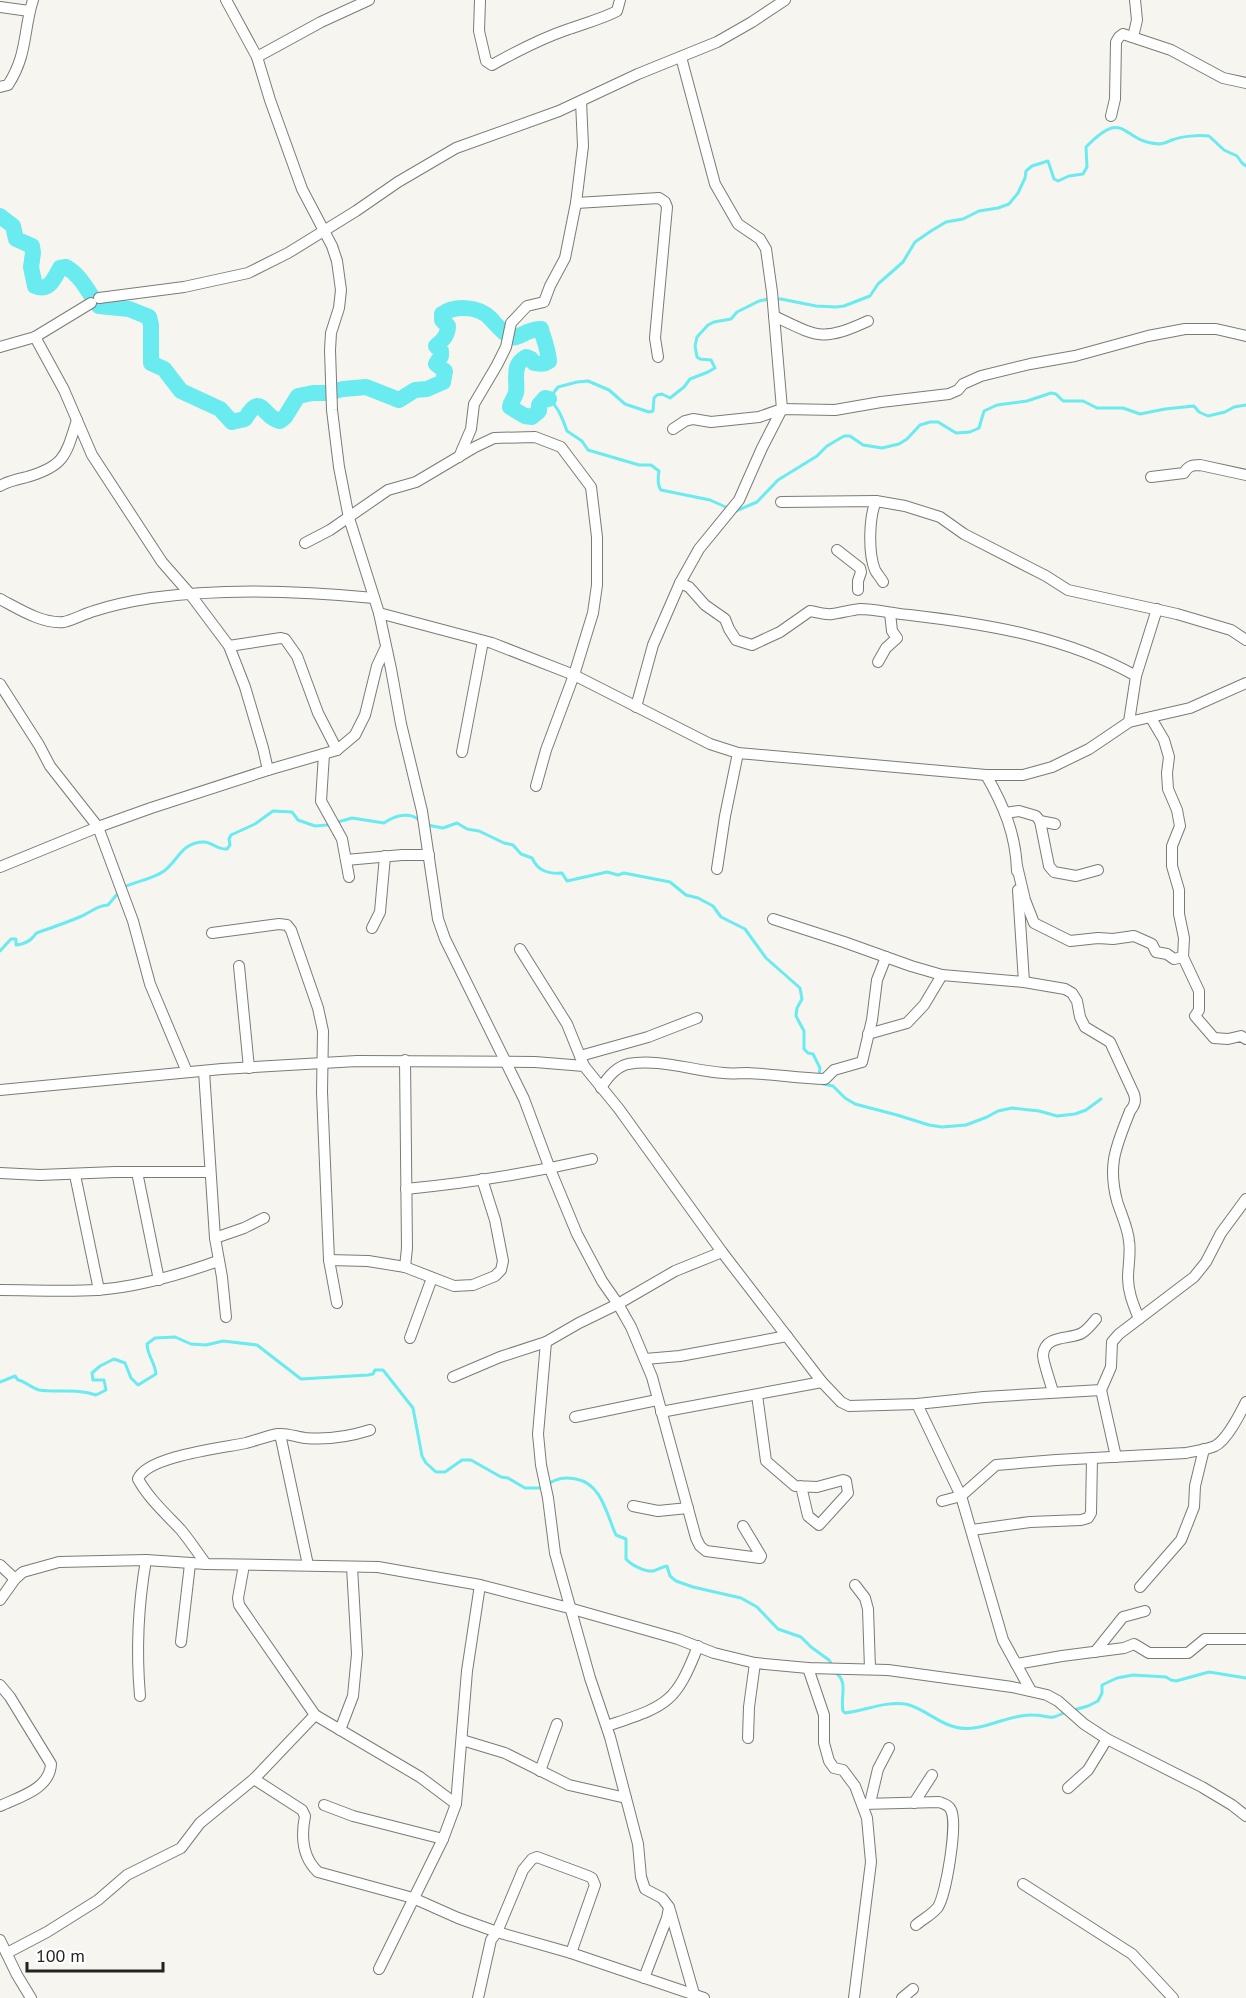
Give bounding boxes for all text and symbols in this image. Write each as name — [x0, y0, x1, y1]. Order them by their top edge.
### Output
scale bar — [27, 1935, 164, 1973]
text: 100 m — [36, 1944, 85, 1967]

